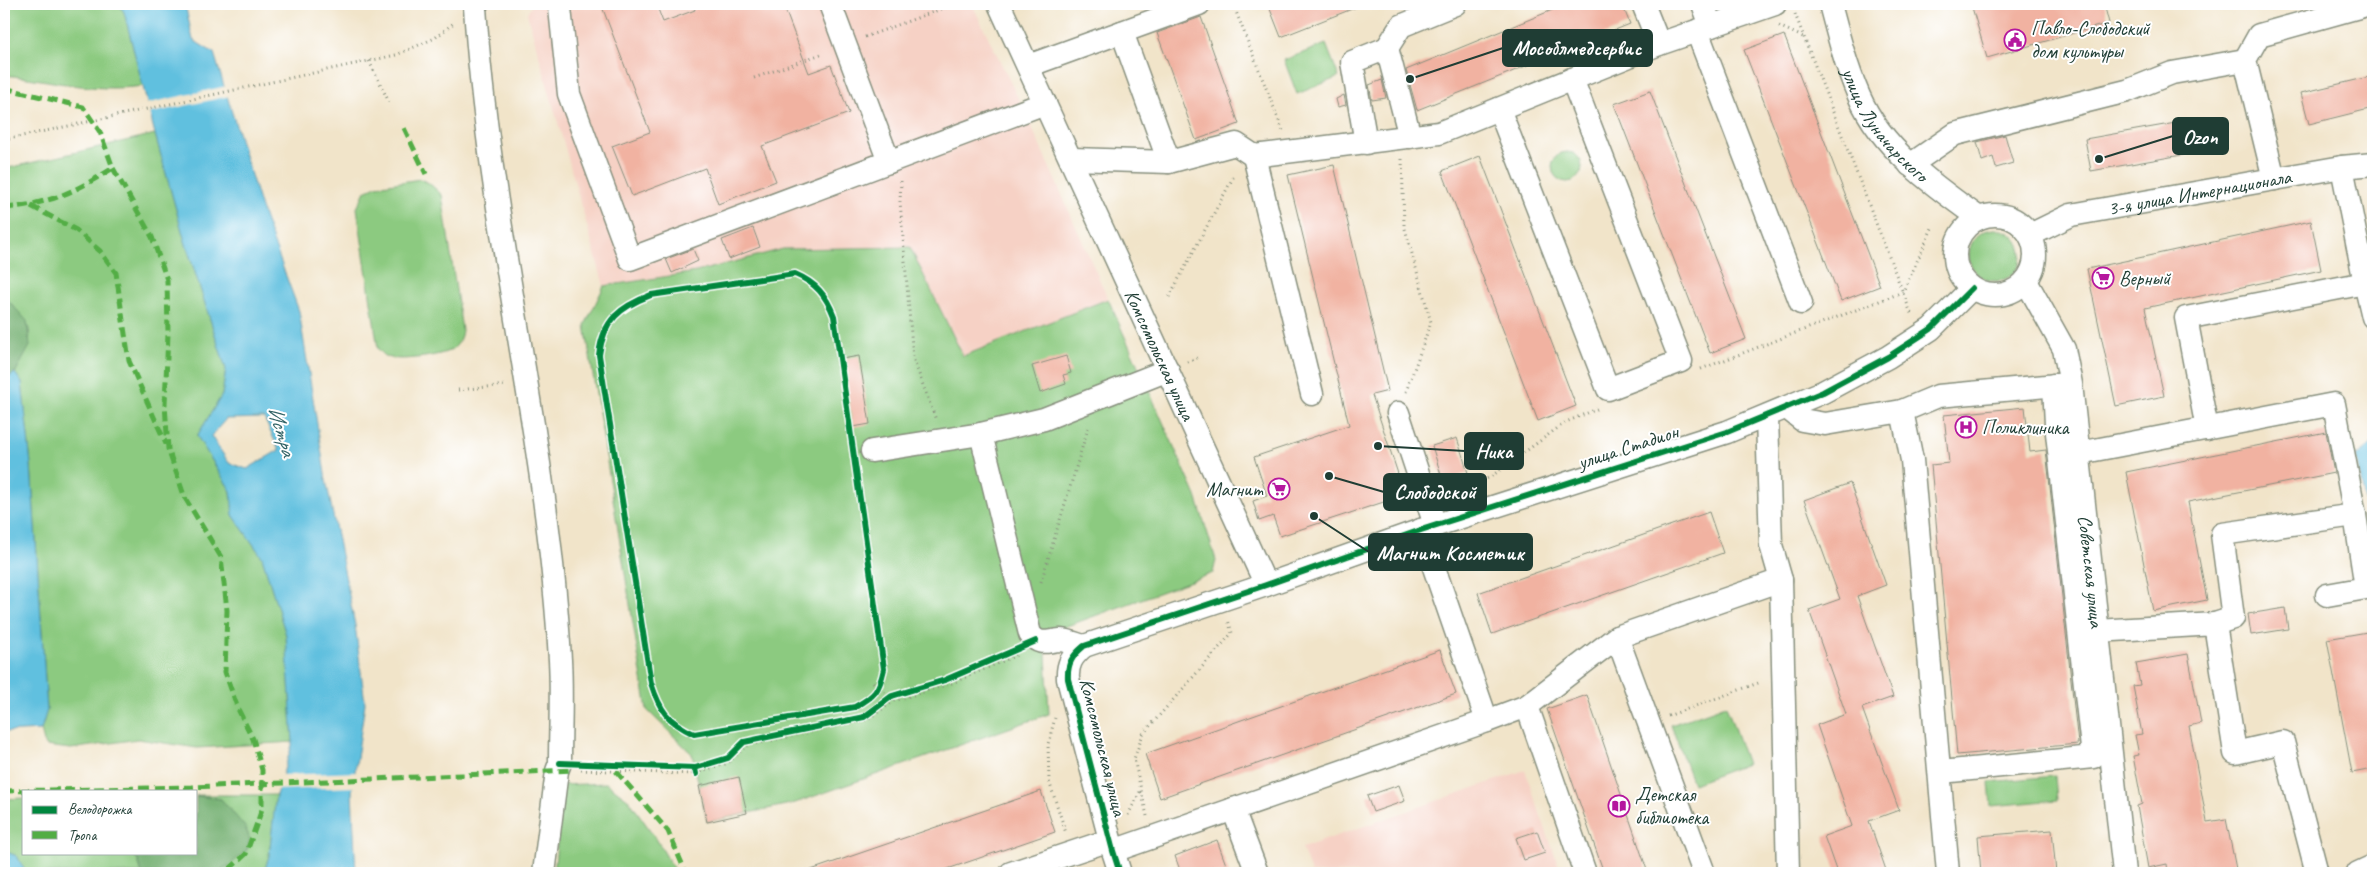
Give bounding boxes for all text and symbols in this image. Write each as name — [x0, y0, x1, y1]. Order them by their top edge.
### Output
place label: Павло-Слободский дом культуры — [2031, 16, 2151, 64]
public building icon: Павло-Слободский дом культуры — [2003, 28, 2027, 52]
callout: Мособлмедсервис — [1503, 30, 1652, 66]
text: Мособлмедсервис — [1512, 35, 1642, 61]
street label: улица Луначарского — [1836, 64, 1935, 188]
callout: Ozon — [2173, 118, 2228, 154]
text: Ozon — [2182, 124, 2218, 150]
street label: 3-я улица Интернационала — [2106, 164, 2294, 221]
supermarket icon: Верный — [2091, 266, 2115, 290]
place label: Верный — [2119, 266, 2172, 291]
street label: Комсомольская улица — [1119, 285, 1202, 426]
water label: Истра — [262, 403, 302, 461]
hospital icon: Поликлиника — [1954, 415, 1978, 439]
place label: Поликлиника — [1982, 415, 2070, 440]
street label: улица Стадион — [1574, 418, 1683, 475]
callout: Ника — [1465, 433, 1523, 469]
text: Ника — [1475, 438, 1514, 464]
callout: Слободской — [1384, 474, 1486, 510]
place label: Магнит — [1206, 477, 1264, 502]
supermarket icon: Магнит — [1267, 477, 1291, 501]
text: Слободской — [1394, 479, 1478, 505]
street label: Советская улица — [2073, 514, 2110, 630]
callout: Магнит Косметик — [1369, 534, 1532, 570]
text: Магнит Косметик — [1377, 540, 1526, 566]
street label: Комсомольская улица — [1074, 676, 1133, 820]
place label: Детская библиотека — [1635, 782, 1710, 830]
legend — [22, 790, 198, 854]
library icon: Детская библиотека — [1607, 794, 1631, 818]
text: Велодорожка — [68, 800, 132, 819]
text: Тропа — [68, 826, 97, 845]

